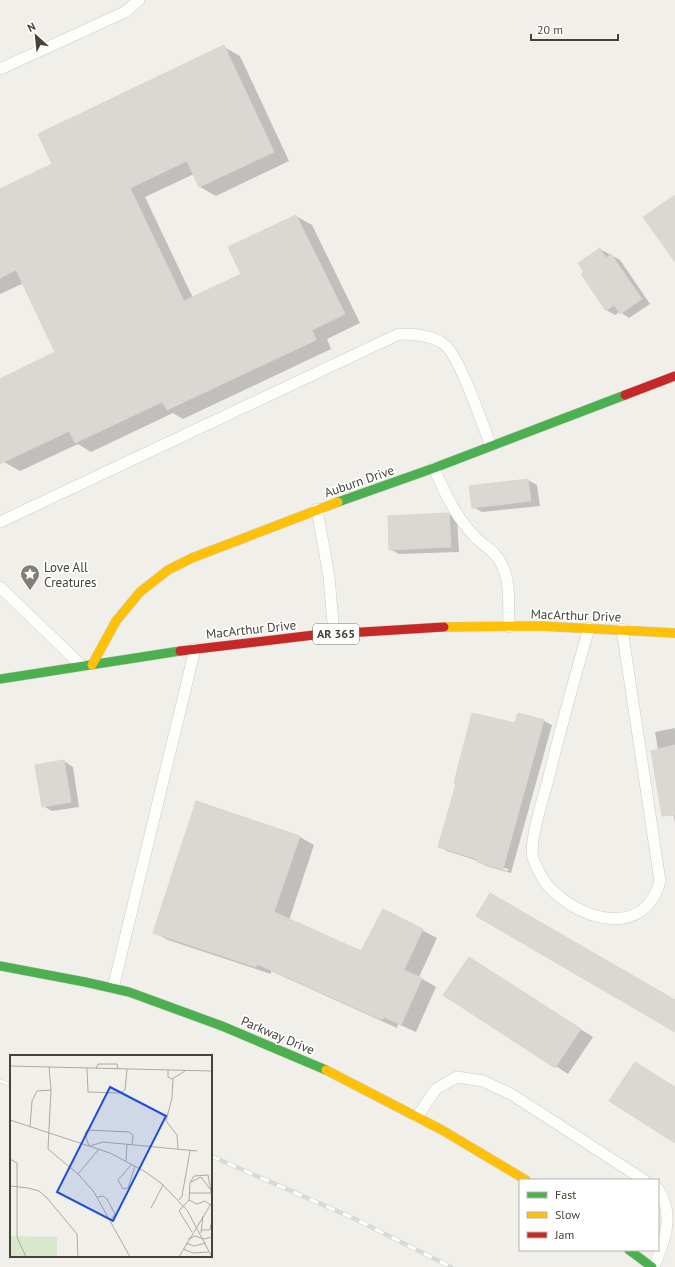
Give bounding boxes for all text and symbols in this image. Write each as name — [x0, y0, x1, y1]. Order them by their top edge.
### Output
north arrow — [16, 16, 56, 56]
scale bar — [531, 16, 618, 42]
text: N — [25, 19, 38, 35]
text: 20 m — [537, 22, 563, 37]
street label: Auburn Drive — [322, 462, 396, 501]
place label: Love All Creatures — [44, 559, 97, 591]
place icon: Love All Creatures — [19, 563, 41, 591]
street label: MacArthur Drive — [530, 605, 622, 626]
street label: MacArthur Drive — [205, 616, 297, 643]
road number: AR 365 — [313, 624, 359, 644]
street label: Parkway Drive — [239, 1012, 317, 1059]
inset map — [10, 1055, 212, 1257]
legend — [519, 1179, 659, 1251]
text: Fast — [555, 1187, 576, 1202]
text: Slow — [555, 1207, 580, 1222]
text: Jam — [554, 1227, 574, 1242]

